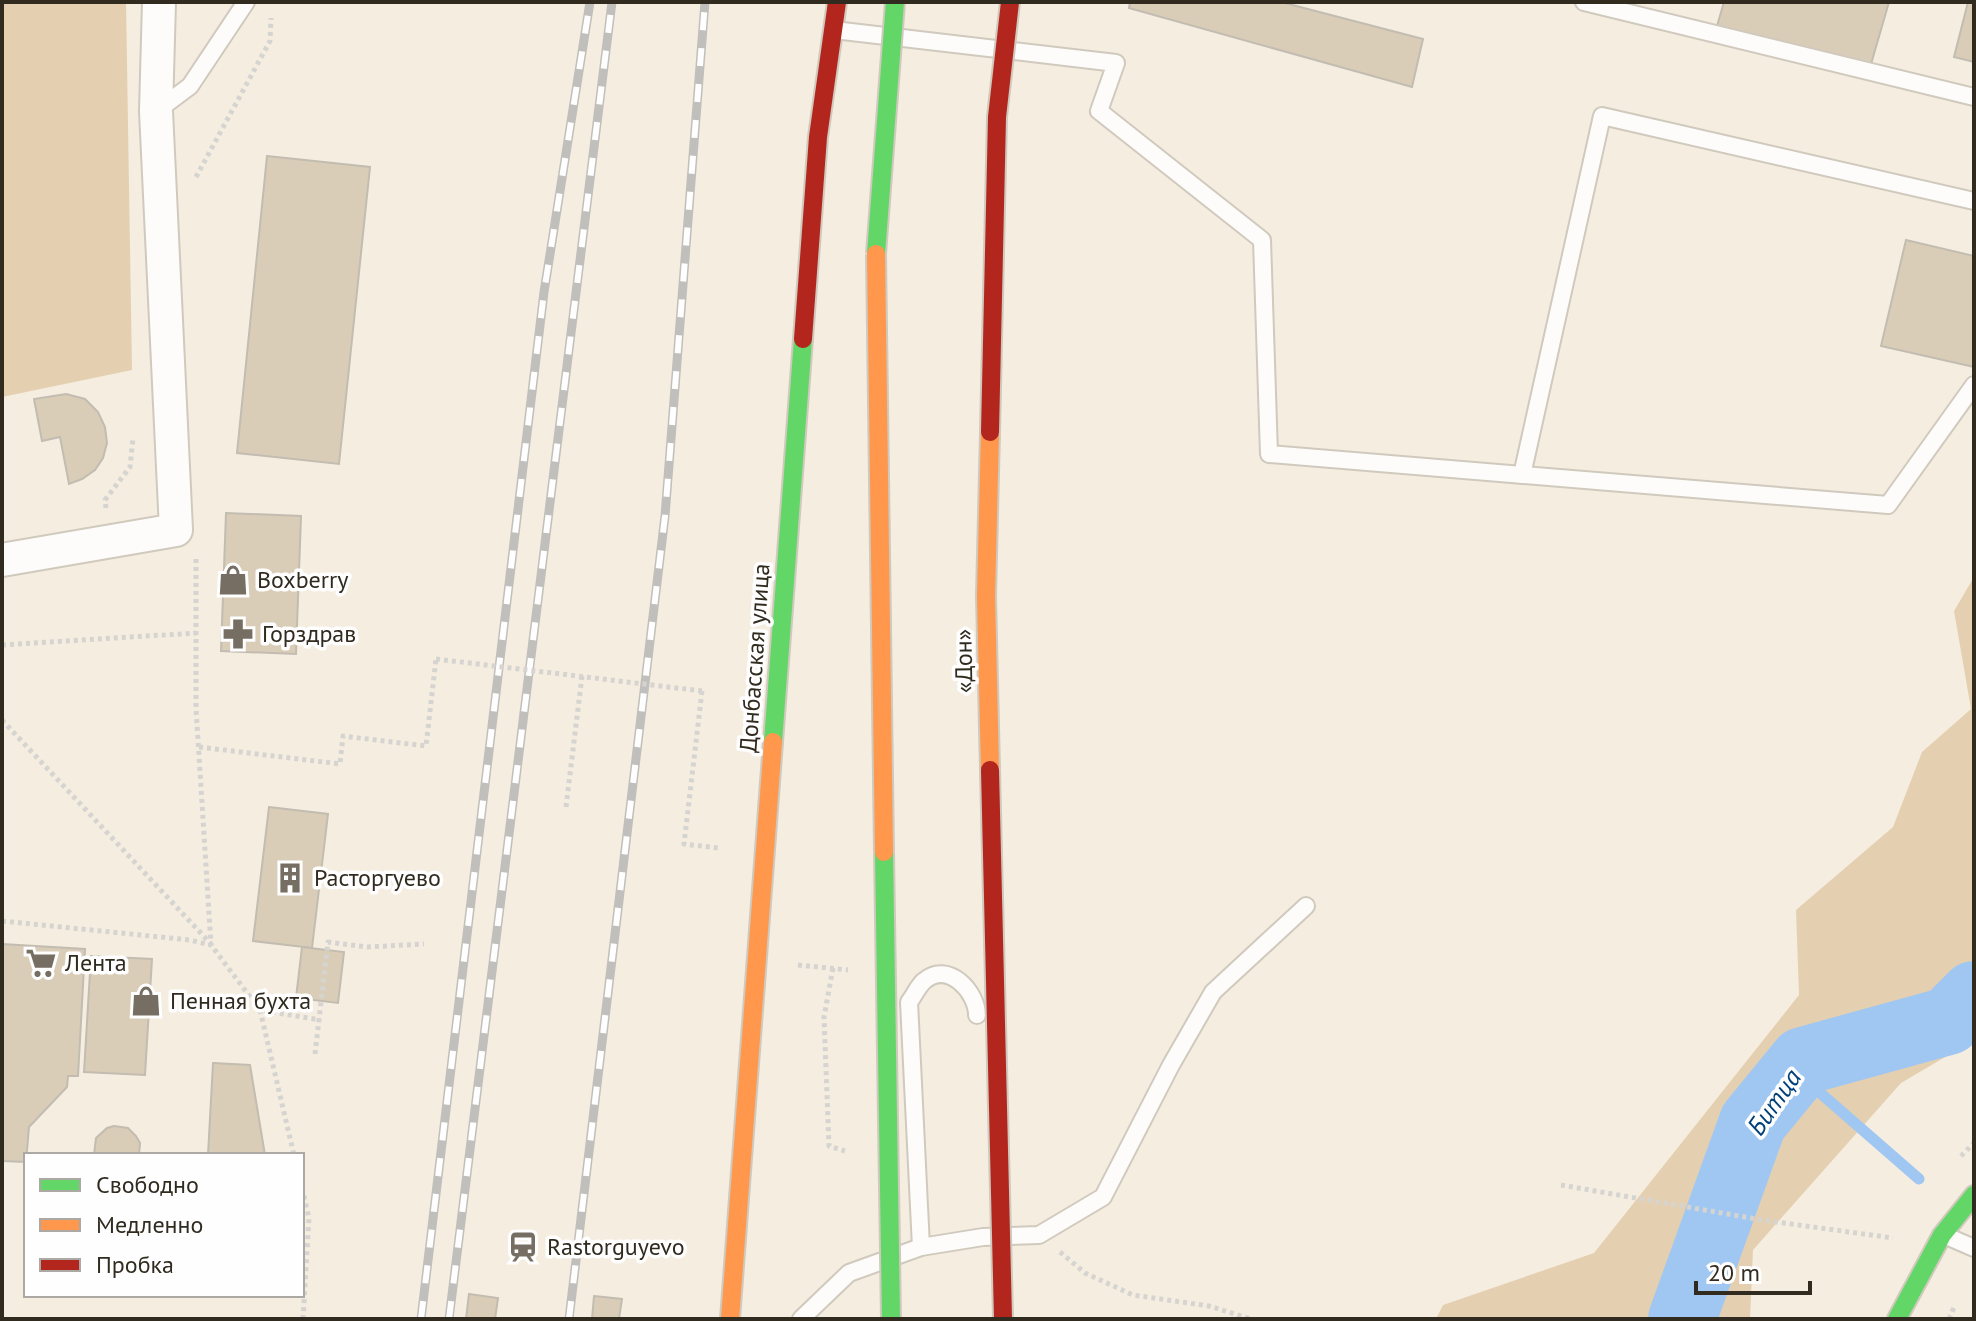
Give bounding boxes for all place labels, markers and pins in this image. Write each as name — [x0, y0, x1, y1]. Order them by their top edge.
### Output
shop icon: Boxberry — [216, 563, 250, 597]
place label: Boxberry — [257, 564, 348, 595]
pharmacy icon: Горздрав — [221, 617, 255, 651]
place label: Горздрав — [262, 618, 356, 649]
building icon: Расторгуево — [273, 861, 307, 895]
place label: Расторгуево — [314, 862, 441, 893]
supermarket icon: Лента — [24, 946, 58, 980]
place label: Лента — [64, 947, 127, 978]
shop icon: Пенная бухта — [129, 984, 163, 1018]
place label: Пенная бухта — [170, 985, 311, 1016]
station icon: Rastorguyevo — [506, 1230, 540, 1264]
place label: Rastorguyevo — [547, 1231, 685, 1262]

